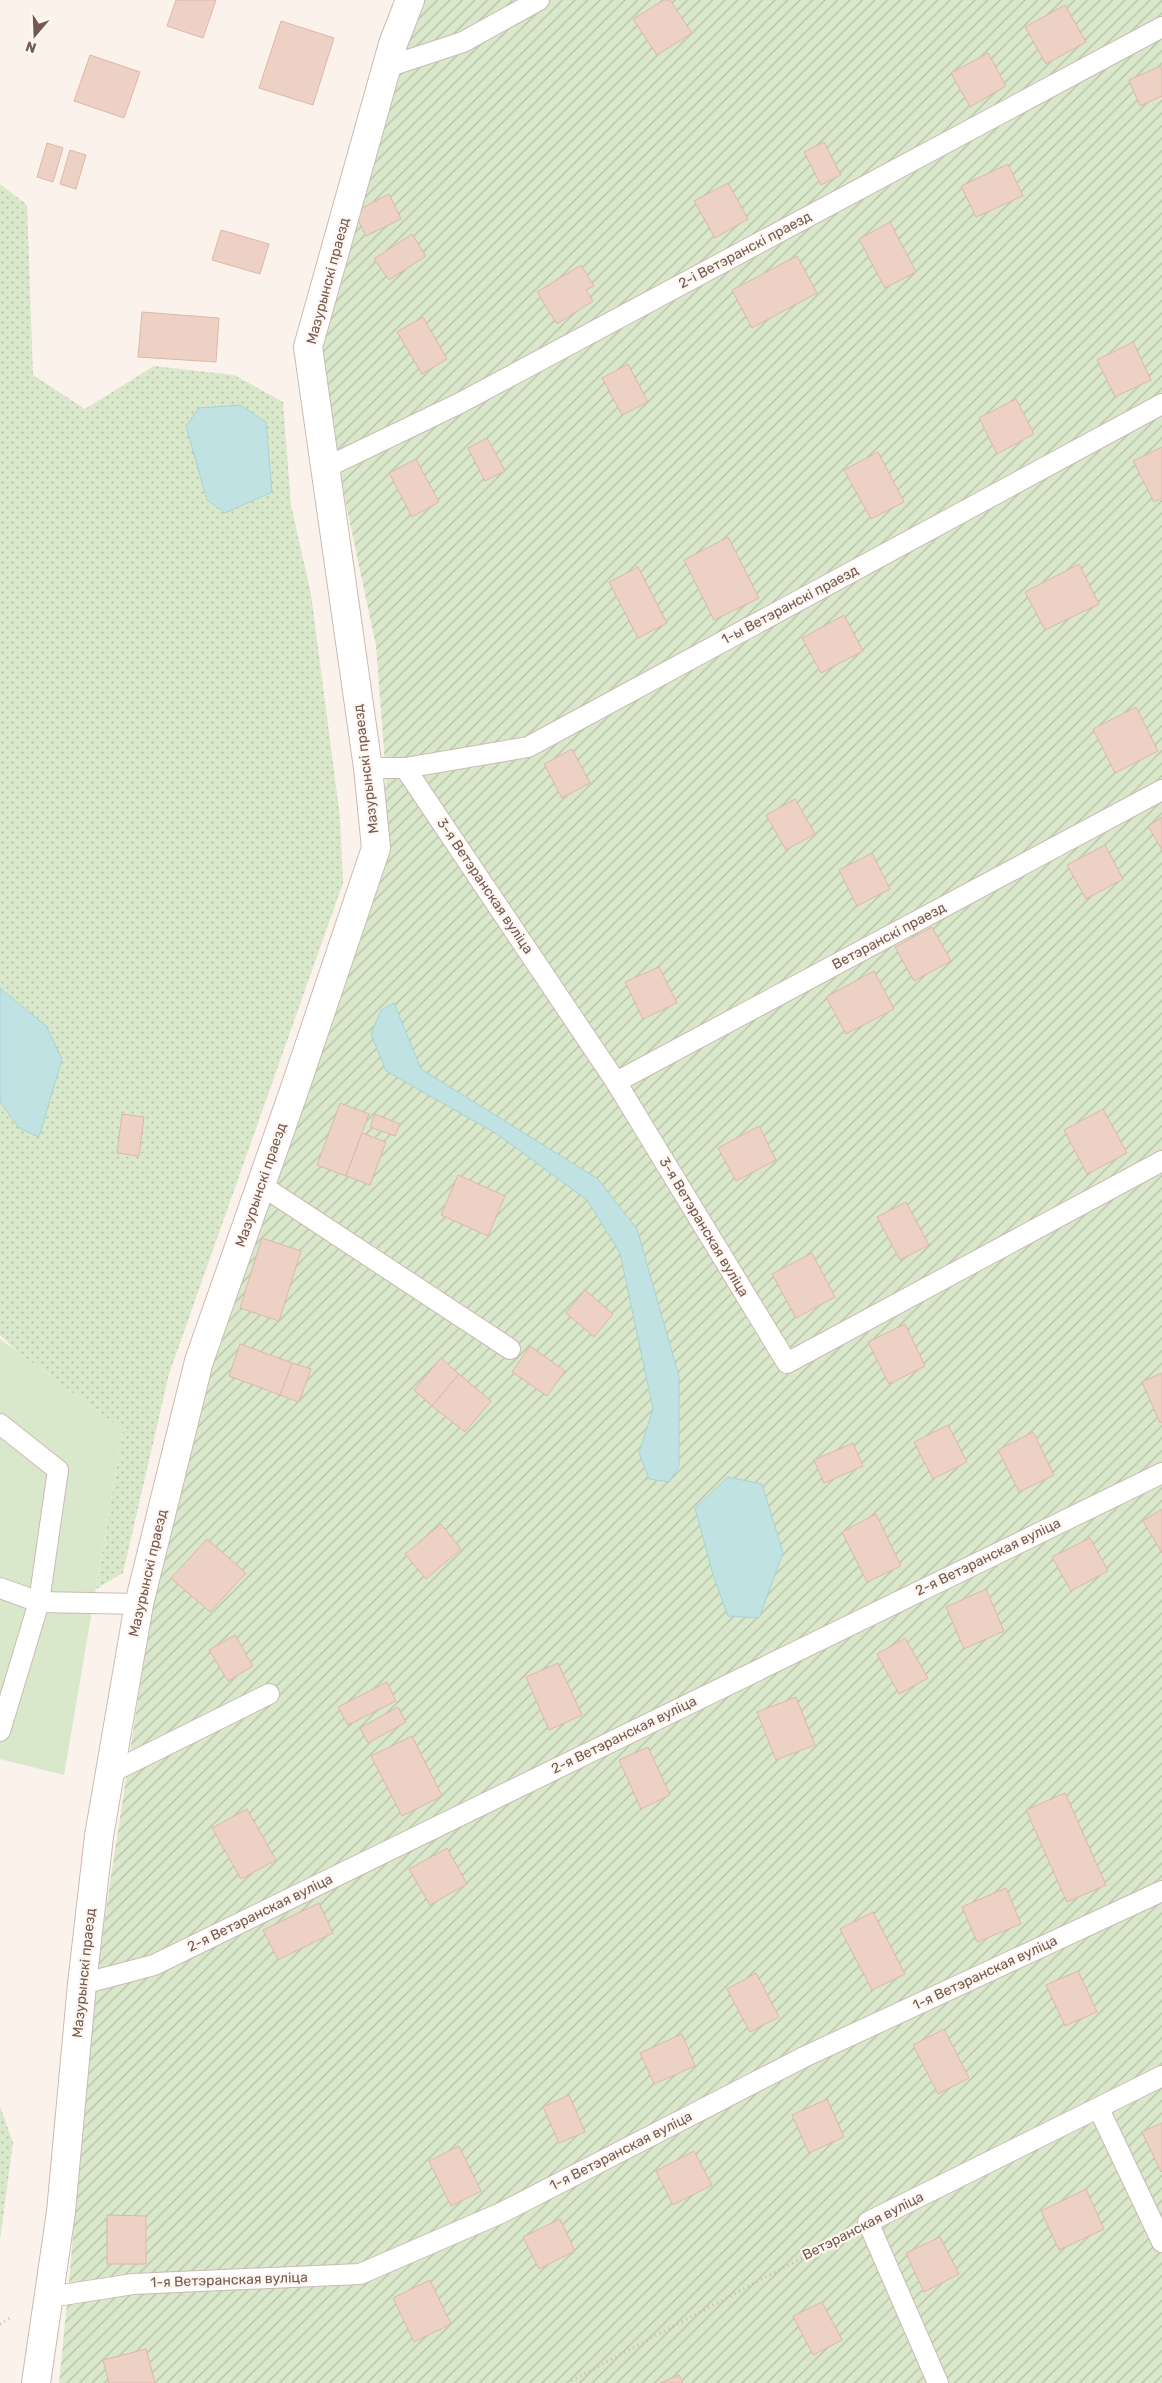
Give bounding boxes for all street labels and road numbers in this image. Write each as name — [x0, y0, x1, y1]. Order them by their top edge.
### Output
street label: 2-і Ветэранскі праезд — [676, 208, 814, 292]
street label: Мазурынскі праезд — [303, 216, 353, 346]
street label: 1-ы Ветэранскі праезд — [719, 562, 861, 648]
street label: Мазурынскі праезд — [350, 703, 382, 835]
street label: 3-я Ветэранская вуліца — [433, 815, 537, 957]
street label: Ветэранскі праезд — [829, 899, 949, 973]
street label: Мазурынскі праезд — [232, 1121, 290, 1249]
street label: 3-я Ветэранская вуліца — [656, 1154, 752, 1300]
street label: Мазурынскі праезд — [125, 1508, 171, 1638]
street label: 2-я Ветэранская вуліца — [913, 1514, 1063, 1600]
street label: 2-я Ветэранская вуліца — [549, 1692, 699, 1778]
street label: 2-я Ветэранская вуліца — [185, 1870, 335, 1956]
street label: Мазурынскі праезд — [69, 1907, 99, 2039]
street label: 1-я Ветэранская вуліца — [910, 1932, 1060, 2014]
street label: 1-я Ветэранская вуліца — [547, 2108, 695, 2194]
street label: Ветэранская вуліца — [800, 2188, 926, 2264]
street label: 1-я Ветэранская вуліца — [150, 2269, 308, 2291]

